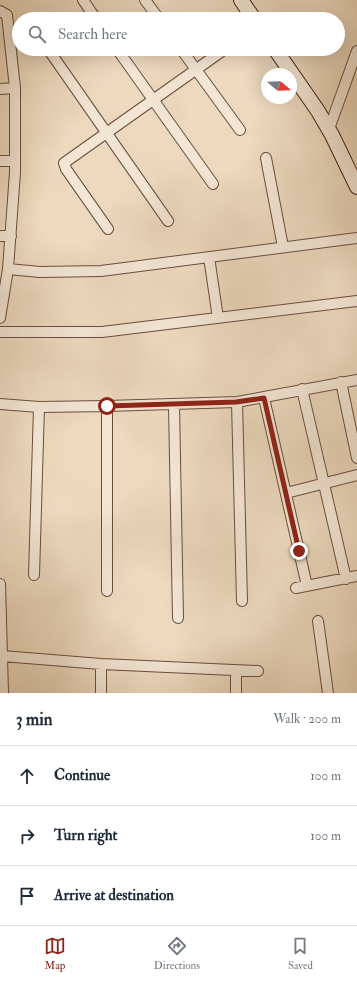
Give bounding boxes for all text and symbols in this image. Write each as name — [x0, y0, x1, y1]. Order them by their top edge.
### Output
search box — [12, 12, 345, 56]
icon: search — [26, 23, 48, 45]
text: Search here — [58, 25, 127, 44]
north arrow — [261, 68, 297, 104]
route start — [98, 397, 116, 415]
route end — [290, 542, 308, 560]
text: 3 min — [16, 709, 53, 730]
text: Walk · 200 m — [273, 711, 341, 727]
icon: ahead — [16, 765, 38, 787]
text: Continue — [54, 766, 110, 785]
text: 100 m — [310, 768, 341, 784]
icon: right — [16, 825, 38, 847]
text: Turn right — [54, 826, 117, 845]
text: 100 m — [310, 828, 341, 844]
icon: arrive — [16, 885, 38, 907]
text: Arrive at destination — [54, 886, 174, 905]
tab: Map — [44, 935, 66, 972]
tab: Directions — [154, 935, 200, 972]
tab: Saved — [288, 935, 313, 972]

